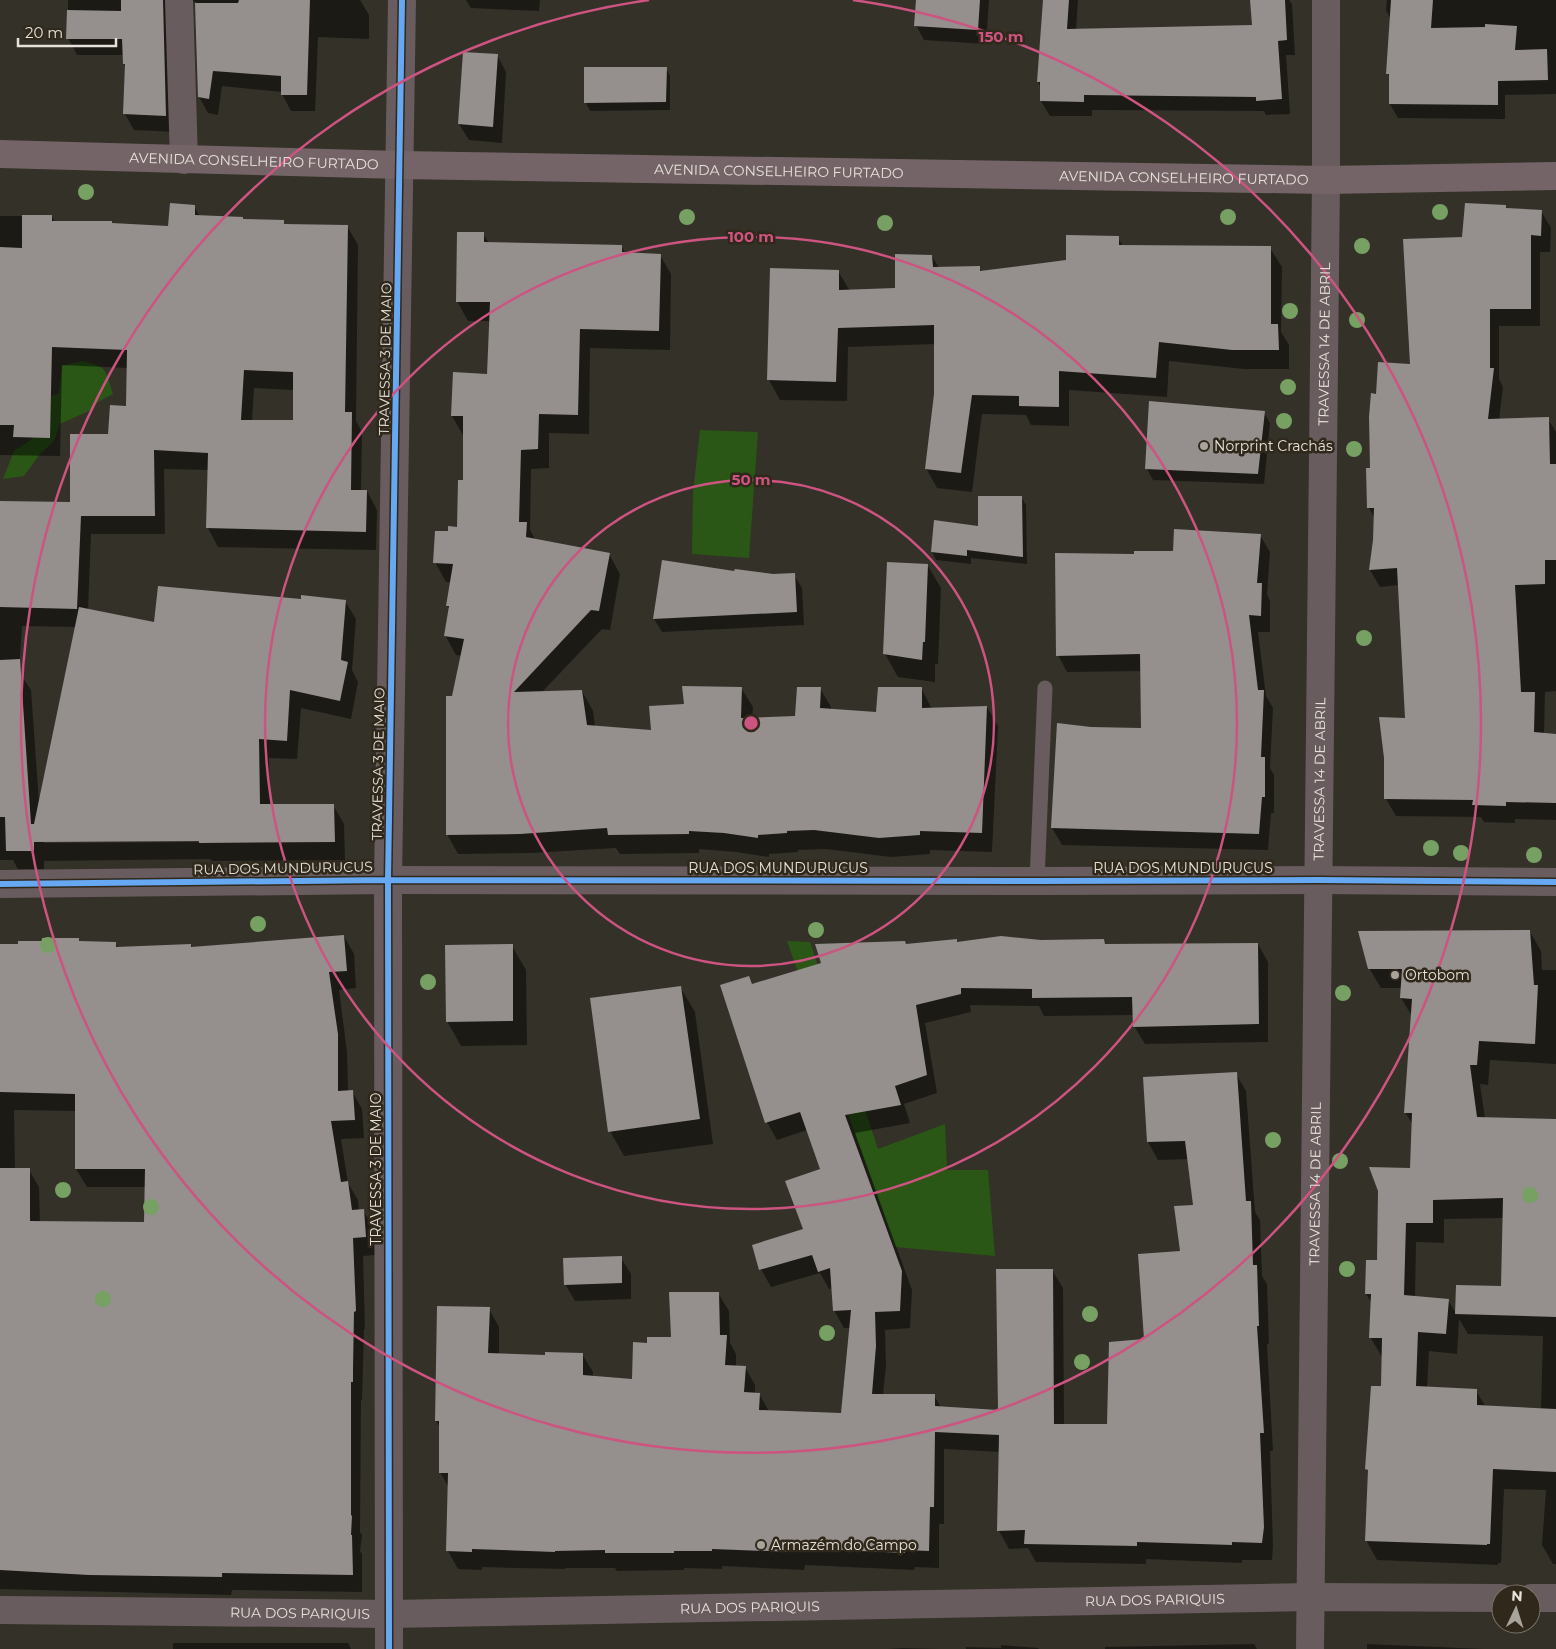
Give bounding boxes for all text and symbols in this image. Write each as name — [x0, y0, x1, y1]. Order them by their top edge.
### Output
scale bar — [18, 15, 115, 47]
text: 20 m — [25, 23, 63, 42]
text: 150 m — [979, 27, 1023, 46]
street label: AVENIDA CONSELHEIRO FURTADO — [129, 149, 379, 173]
street label: AVENIDA CONSELHEIRO FURTADO — [654, 160, 904, 182]
street label: AVENIDA CONSELHEIRO FURTADO — [1059, 167, 1309, 189]
text: 100 m — [728, 227, 774, 246]
street label: TRAVESSA 14 DE ABRIL — [1314, 261, 1334, 426]
street label: TRAVESSA 3 DE MAIO — [375, 282, 395, 436]
place label: Norprint Crachás — [1214, 437, 1333, 455]
marker: Norprint Crachás — [1198, 440, 1210, 452]
text: 50 m — [731, 470, 771, 489]
street label: TRAVESSA 3 DE MAIO — [368, 687, 388, 841]
street label: TRAVESSA 14 DE ABRIL — [1310, 696, 1329, 861]
centre of rings — [742, 714, 760, 732]
street label: RUA DOS MUNDURUCUS — [193, 857, 373, 879]
street label: RUA DOS MUNDURUCUS — [688, 859, 868, 877]
street label: RUA DOS MUNDURUCUS — [1093, 859, 1273, 877]
place label: Ortobom — [1405, 966, 1470, 984]
marker: Ortobom — [1389, 969, 1401, 981]
street label: TRAVESSA 3 DE MAIO — [367, 1092, 385, 1246]
street label: TRAVESSA 14 DE ABRIL — [1305, 1101, 1325, 1266]
place label: Armazém do Campo — [771, 1536, 917, 1554]
marker: Armazém do Campo — [755, 1539, 767, 1551]
north arrow — [1491, 1584, 1541, 1634]
text: N — [1511, 1587, 1523, 1605]
street label: RUA DOS PARIQUIS — [1085, 1590, 1225, 1610]
street label: RUA DOS PARIQUIS — [680, 1597, 820, 1618]
street label: RUA DOS PARIQUIS — [230, 1603, 370, 1623]

